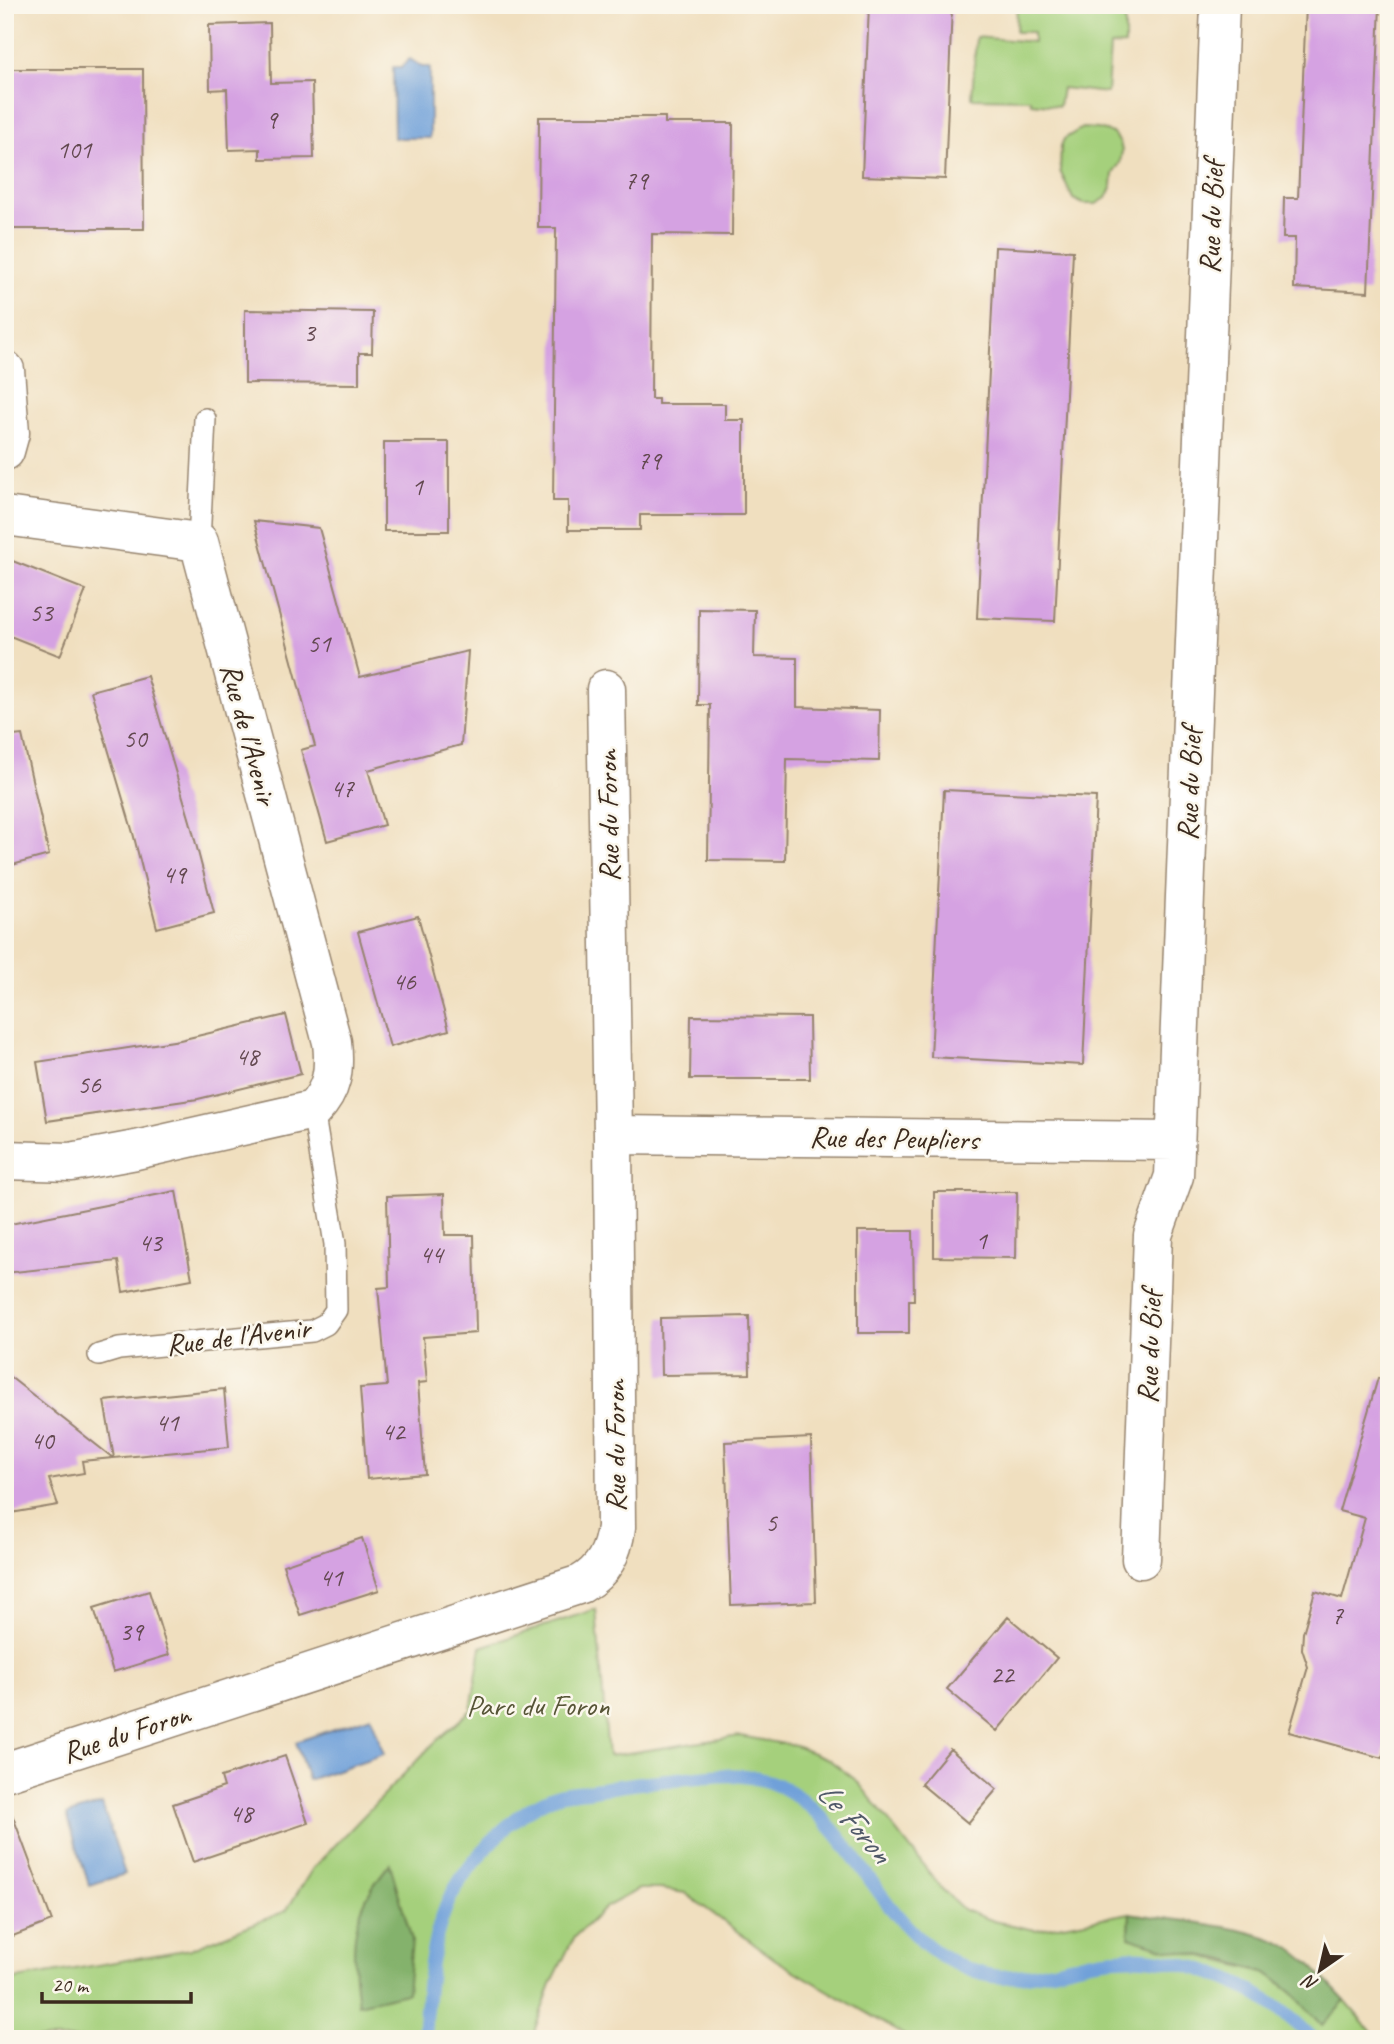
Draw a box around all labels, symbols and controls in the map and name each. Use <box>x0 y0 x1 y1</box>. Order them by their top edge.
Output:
house number: 9 <box>265 103 279 136</box>
house number: 101 <box>56 133 93 166</box>
street label: Rue du Bief <box>1190 153 1232 274</box>
house number: 79 <box>624 164 650 197</box>
house number: 3 <box>303 316 317 349</box>
house number: 79 <box>637 444 663 477</box>
house number: 1 <box>411 470 424 503</box>
house number: 53 <box>29 596 55 629</box>
house number: 51 <box>307 627 332 660</box>
street label: Rue de l'Avenir <box>212 659 287 811</box>
street label: Rue du Bief <box>1168 720 1210 841</box>
house number: 50 <box>123 722 149 755</box>
street label: Rue du Foron <box>588 748 628 882</box>
house number: 47 <box>330 772 355 805</box>
house number: 49 <box>162 858 188 891</box>
house number: 46 <box>392 965 417 998</box>
house number: 48 <box>235 1040 261 1073</box>
house number: 56 <box>77 1068 102 1101</box>
street label: Rue des Peupliers <box>809 1118 982 1159</box>
house number: 1 <box>975 1224 988 1257</box>
house number: 43 <box>138 1226 164 1259</box>
house number: 44 <box>419 1238 445 1271</box>
street label: Rue du Bief <box>1128 1283 1170 1404</box>
street label: Rue de l'Avenir <box>164 1308 315 1364</box>
street label: Rue du Foron <box>596 1379 634 1512</box>
house number: 41 <box>155 1406 180 1439</box>
house number: 42 <box>381 1415 407 1448</box>
house number: 40 <box>30 1424 56 1457</box>
house number: 5 <box>765 1506 778 1539</box>
house number: 41 <box>319 1561 344 1594</box>
house number: 7 <box>1331 1599 1344 1632</box>
house number: 39 <box>119 1615 145 1648</box>
house number: 22 <box>990 1658 1016 1691</box>
park label: Parc du Foron <box>467 1686 610 1724</box>
street label: Rue du Foron <box>57 1694 196 1771</box>
water label: Le Foron <box>808 1773 903 1873</box>
house number: 48 <box>229 1797 255 1830</box>
north arrow <box>1286 1936 1356 2006</box>
scale bar <box>42 1960 191 2004</box>
text: N <box>1297 1968 1323 1997</box>
text: 20 m <box>52 1972 90 1998</box>

